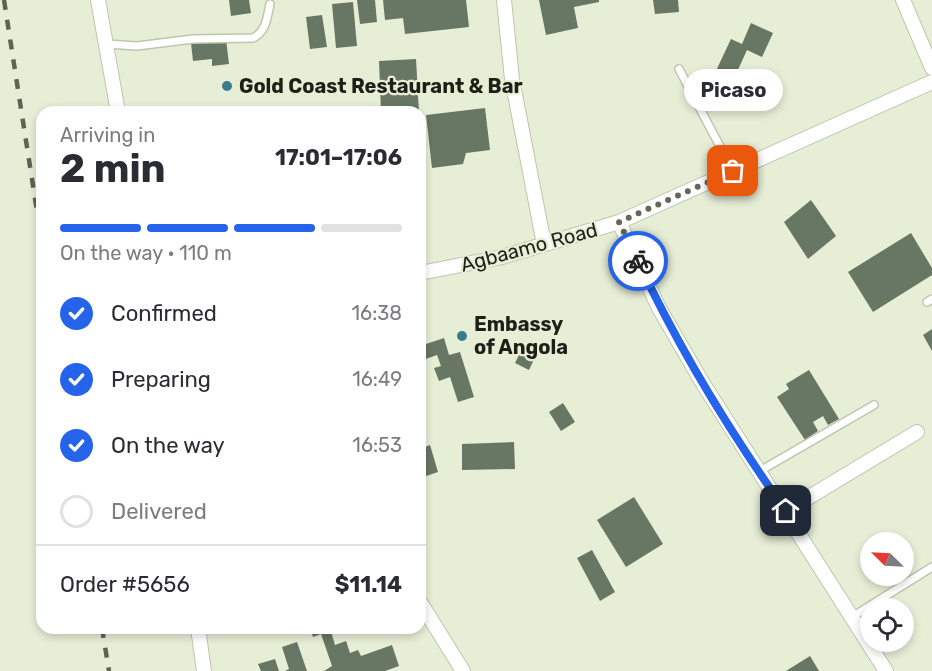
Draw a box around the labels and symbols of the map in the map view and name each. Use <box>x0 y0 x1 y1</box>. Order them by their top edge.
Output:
callout: Picaso <box>684 69 783 111</box>
place label: Gold Coast Restaurant & Bar <box>239 74 523 98</box>
marker: Gold Coast Restaurant & Bar <box>220 79 234 93</box>
pin <box>707 145 758 196</box>
street label: Agbaamo Road <box>458 217 600 277</box>
courier <box>608 231 668 291</box>
place label: Embassy of Angola <box>474 312 568 359</box>
marker: Embassy of Angola <box>455 329 469 343</box>
pin <box>760 485 811 536</box>
north arrow <box>860 532 914 586</box>

